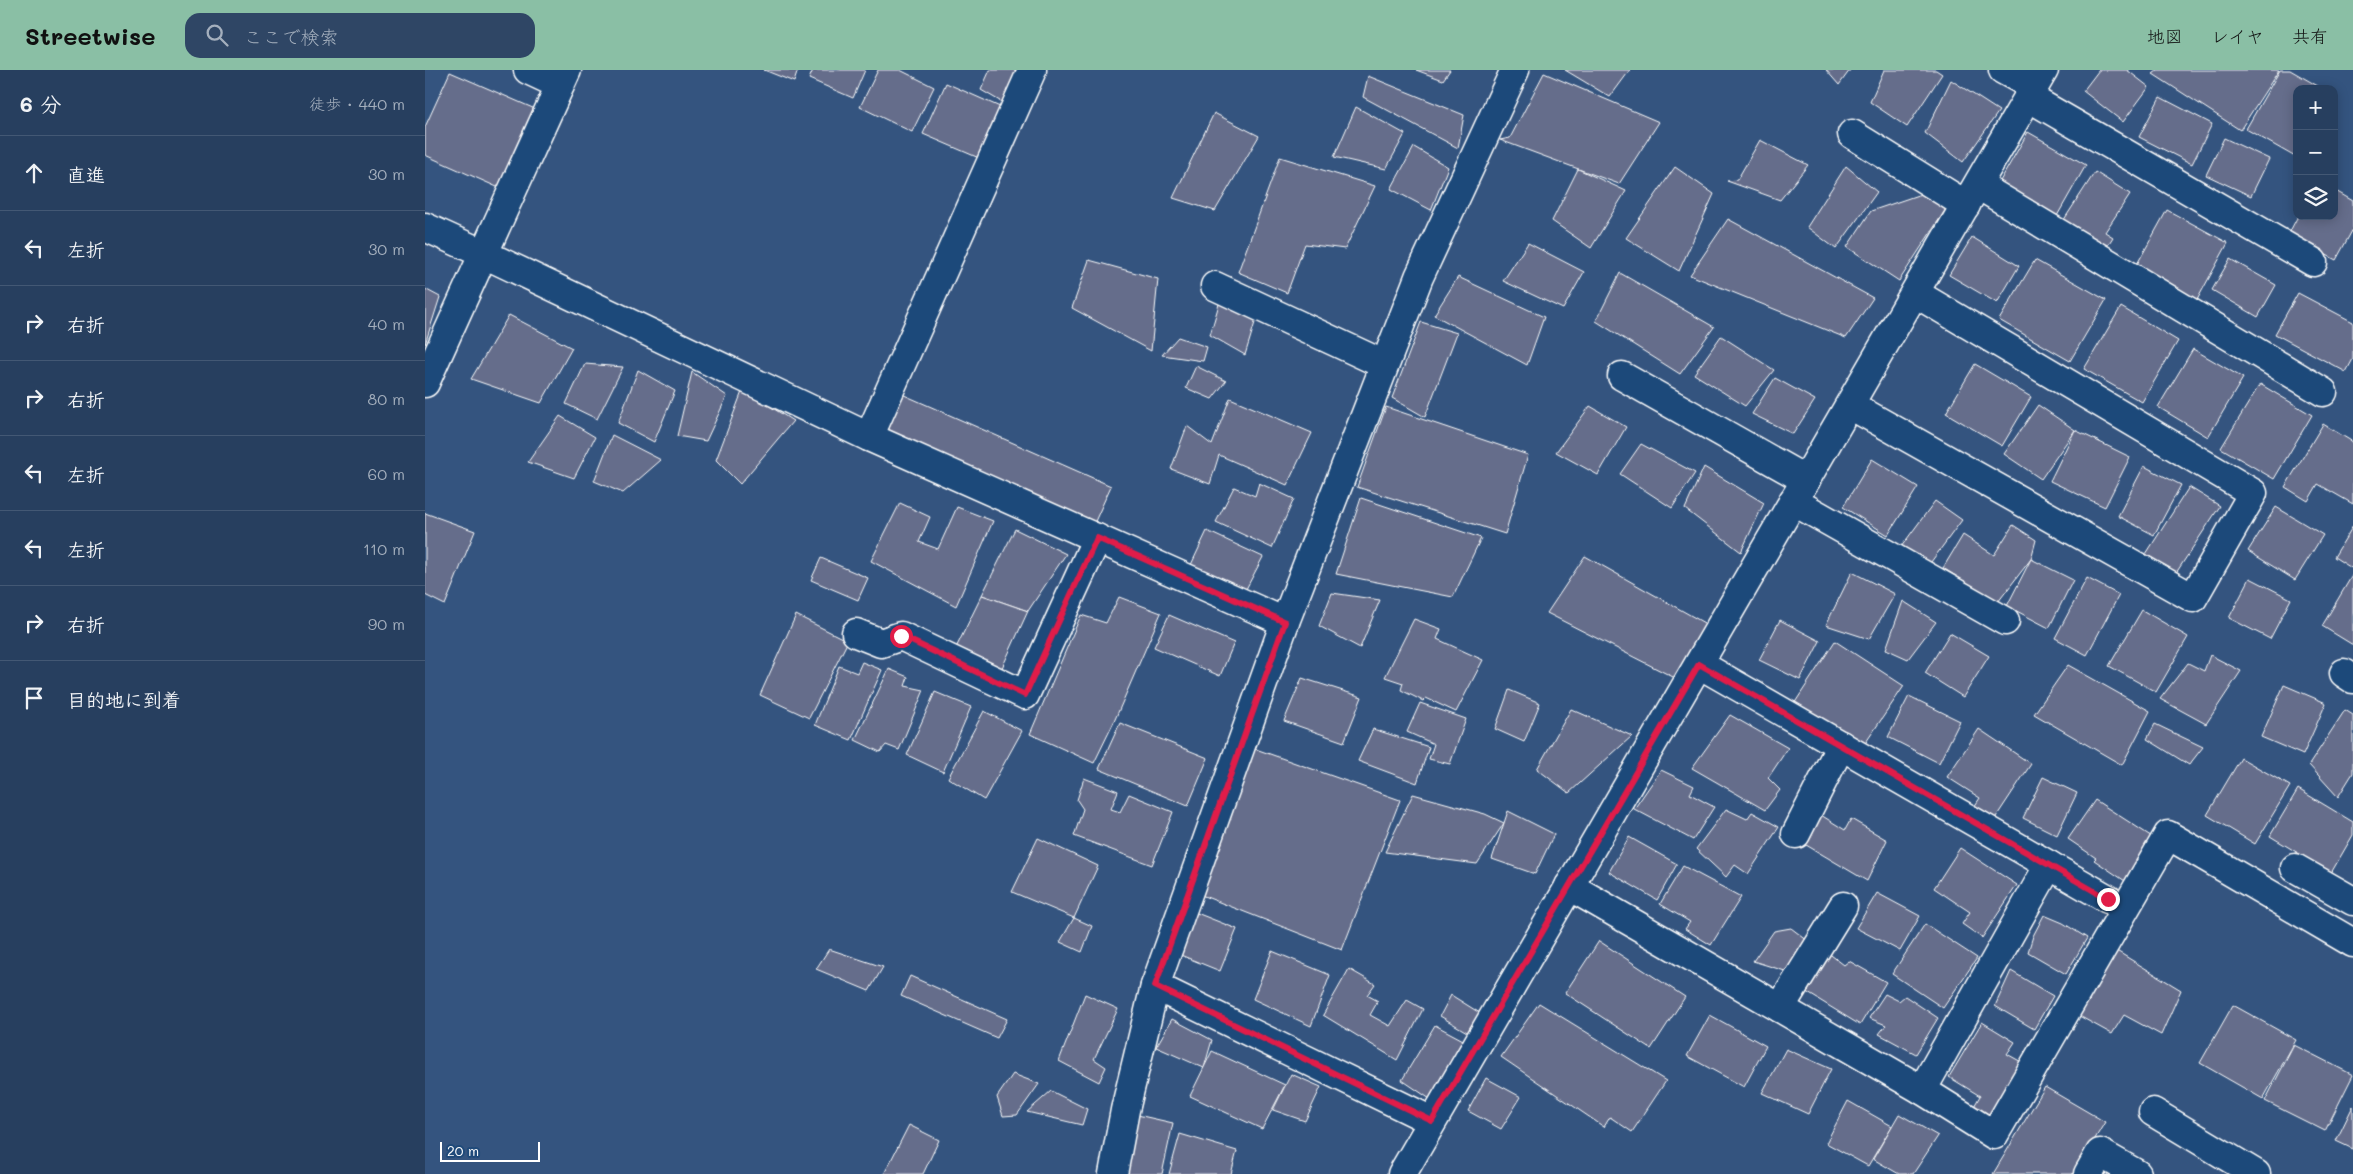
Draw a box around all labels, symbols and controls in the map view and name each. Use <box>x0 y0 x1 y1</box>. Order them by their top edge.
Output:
search box <box>185 13 535 58</box>
text: Streetwise <box>25 20 155 51</box>
icon: search <box>203 21 231 49</box>
text: ここで検索 <box>243 24 338 49</box>
text: 地図 <box>2147 24 2183 48</box>
text: レイヤ <box>2211 24 2264 48</box>
text: 共有 <box>2292 24 2328 48</box>
map controls <box>2293 85 2338 220</box>
button: + <box>2293 85 2338 130</box>
text: 6 分 <box>20 90 61 117</box>
text: 徒歩 · 440 m <box>309 93 405 114</box>
button: − <box>2293 130 2338 175</box>
icon: ahead <box>20 159 48 187</box>
text: 直進 <box>67 162 105 187</box>
text: 30 m <box>368 163 405 184</box>
button: layers <box>2293 175 2338 220</box>
icon: left <box>20 234 48 262</box>
text: 左折 <box>67 237 105 262</box>
text: 30 m <box>368 238 405 259</box>
icon: right <box>20 309 48 337</box>
text: 右折 <box>67 312 105 337</box>
text: 40 m <box>368 313 405 334</box>
icon: right <box>20 384 48 412</box>
text: 右折 <box>67 387 105 412</box>
text: 80 m <box>368 388 405 409</box>
icon: left <box>20 459 48 487</box>
text: 左折 <box>67 462 105 487</box>
text: 60 m <box>368 463 405 484</box>
icon: left <box>20 534 48 562</box>
text: 左折 <box>67 537 105 562</box>
text: 110 m <box>363 538 405 559</box>
icon: right <box>20 609 48 637</box>
text: 右折 <box>67 612 105 637</box>
text: 90 m <box>368 613 405 634</box>
route start <box>890 625 913 648</box>
icon: arrive <box>20 684 48 712</box>
text: 目的地に到着 <box>67 687 181 712</box>
route end <box>2097 888 2120 911</box>
scale bar <box>440 1139 540 1162</box>
text: 20 m <box>447 1141 479 1160</box>

